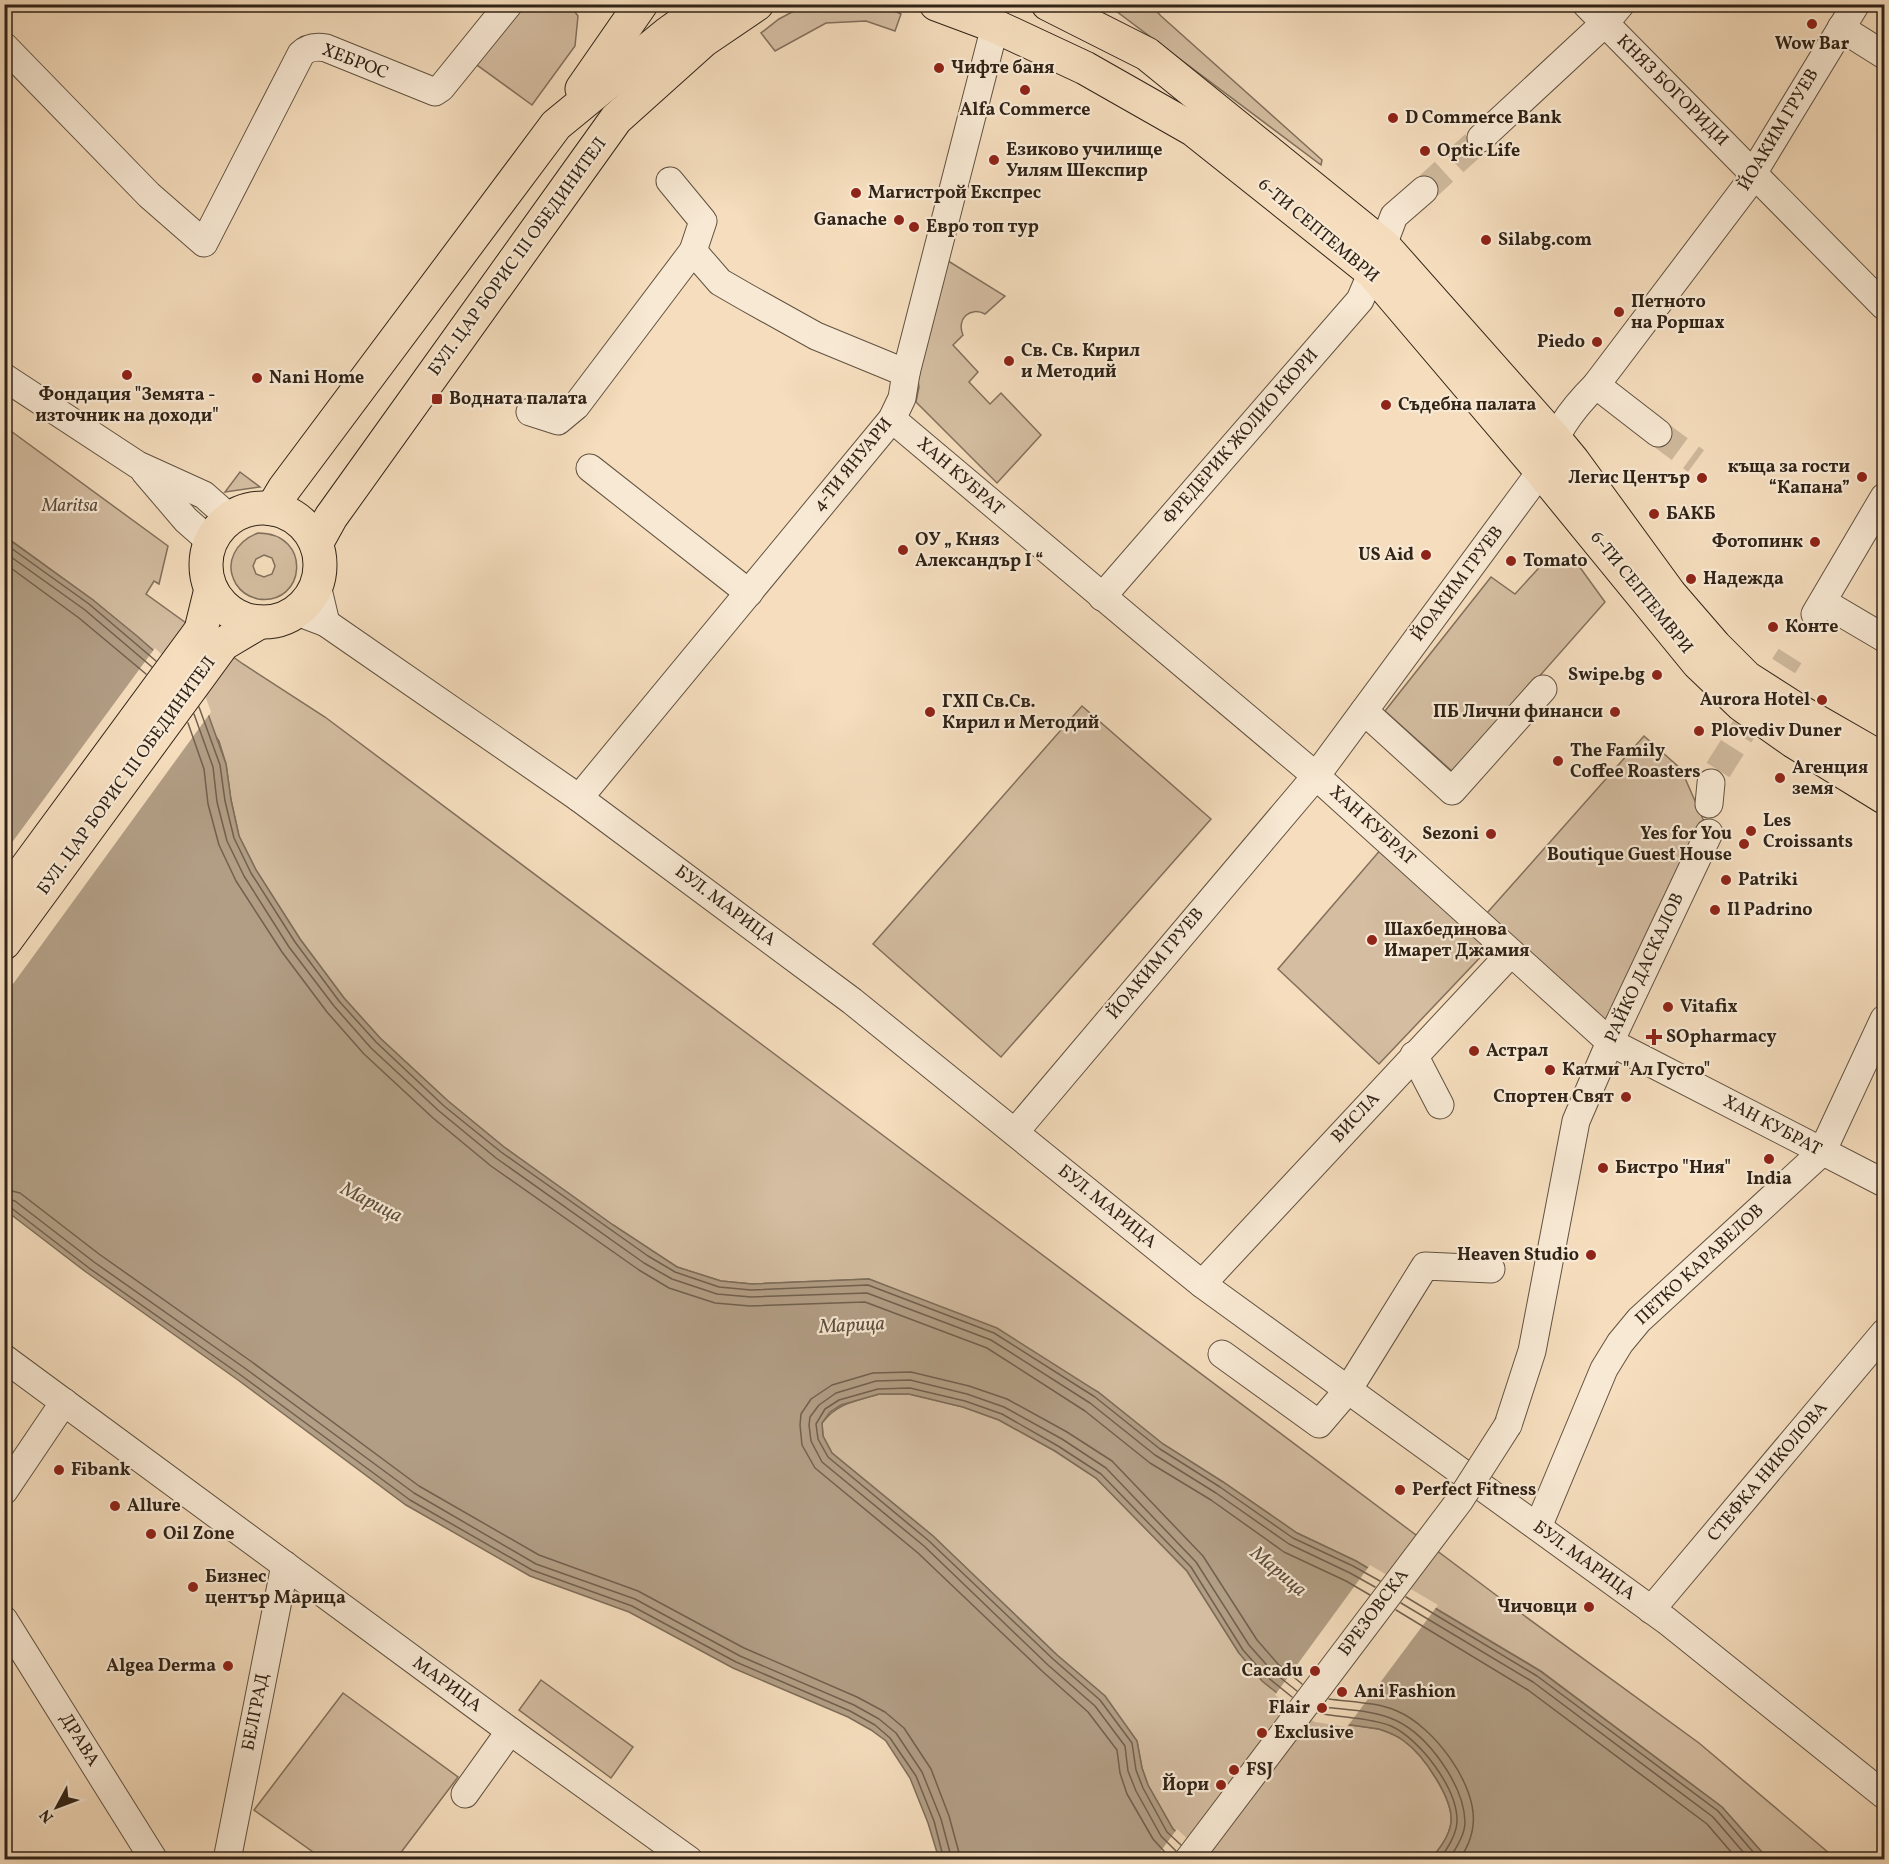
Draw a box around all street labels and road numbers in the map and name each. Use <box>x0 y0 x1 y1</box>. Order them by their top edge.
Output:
street label: КНЯЗ БОГОРИДИ <box>1610 29 1734 153</box>
street label: ХЕБРОС <box>318 38 392 86</box>
street label: ЙОАКИМ ГРУЕВ <box>1733 64 1825 196</box>
street label: БУЛ. ЦАР БОРИС III ОБЕДИНИТЕЛ <box>423 133 613 381</box>
street label: 6-ТИ СЕПТЕМВРИ <box>1252 173 1384 289</box>
street label: ФРЕДЕРИК ЖОЛИО КЮРИ <box>1157 343 1325 531</box>
street label: 4-ТИ ЯНУАРИ <box>807 413 899 517</box>
street label: ХАН КУБРАТ <box>911 432 1009 522</box>
street label: ЙОАКИМ ГРУЕВ <box>1406 521 1510 647</box>
street label: 6-ТИ СЕПТЕМВРИ <box>1584 526 1698 660</box>
street label: БУЛ. ЦАР БОРИС III ОБЕДИНИТЕЛ <box>32 652 222 900</box>
street label: ХАН КУБРАТ <box>1323 780 1421 872</box>
street label: БУЛ. МАРИЦА <box>669 860 781 953</box>
street label: РАЙКО ДАСКАЛОВ <box>1599 889 1691 1047</box>
street label: ЙОАКИМ ГРУЕВ <box>1102 903 1210 1025</box>
street label: ВИСЛА <box>1326 1087 1386 1149</box>
street label: ХАН КУБРАТ <box>1718 1090 1826 1163</box>
street label: БУЛ. МАРИЦА <box>1052 1159 1162 1255</box>
street label: ПЕТКО КАРАВЕЛОВ <box>1630 1199 1770 1331</box>
street label: СТЕФКА НИКОЛОВА <box>1702 1396 1834 1547</box>
street label: БУЛ. МАРИЦА <box>1528 1515 1641 1607</box>
street label: БРЕЗОВСКА <box>1333 1564 1415 1662</box>
street label: МАРИЦА <box>407 1651 487 1719</box>
street label: БЕЛГРАД <box>236 1671 276 1753</box>
street label: ДРАВА <box>53 1709 105 1772</box>

